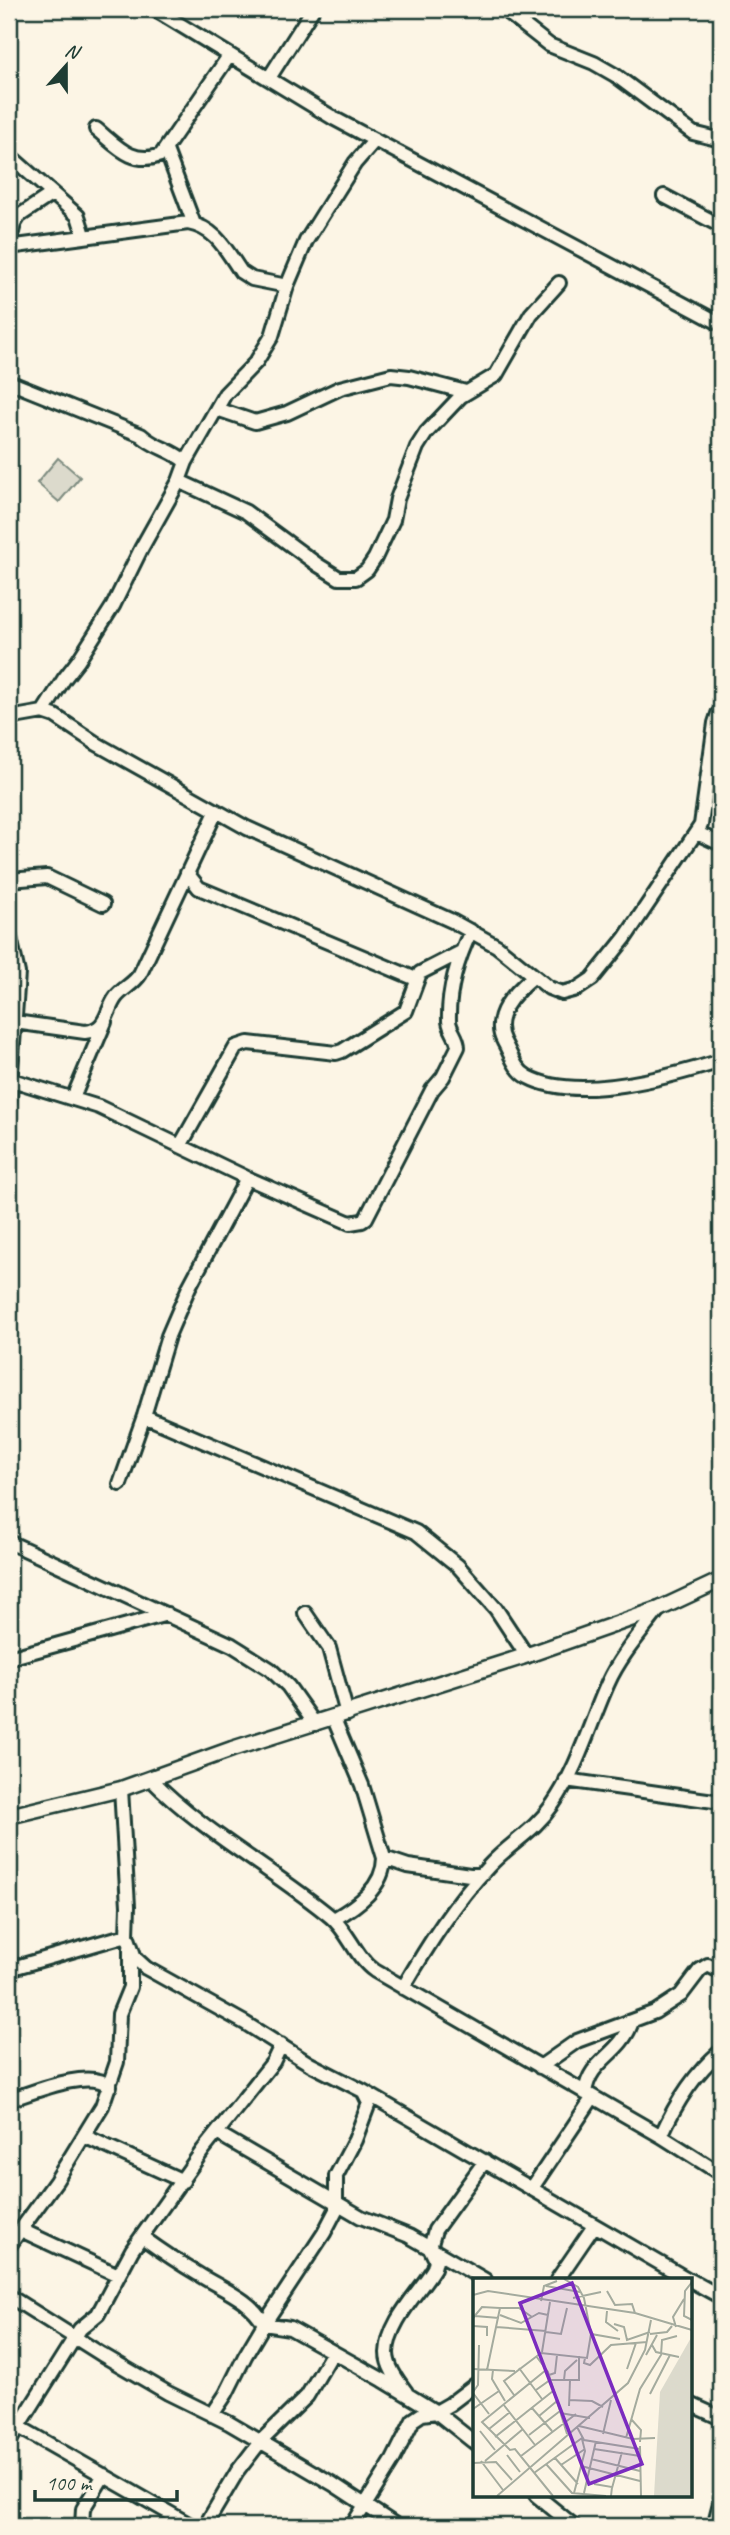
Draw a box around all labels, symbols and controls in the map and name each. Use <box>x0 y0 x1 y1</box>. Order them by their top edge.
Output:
north arrow <box>32 32 102 102</box>
text: N <box>62 38 85 66</box>
inset map <box>473 2278 692 2496</box>
scale bar <box>35 2458 177 2502</box>
text: 100 m <box>46 2470 93 2496</box>

